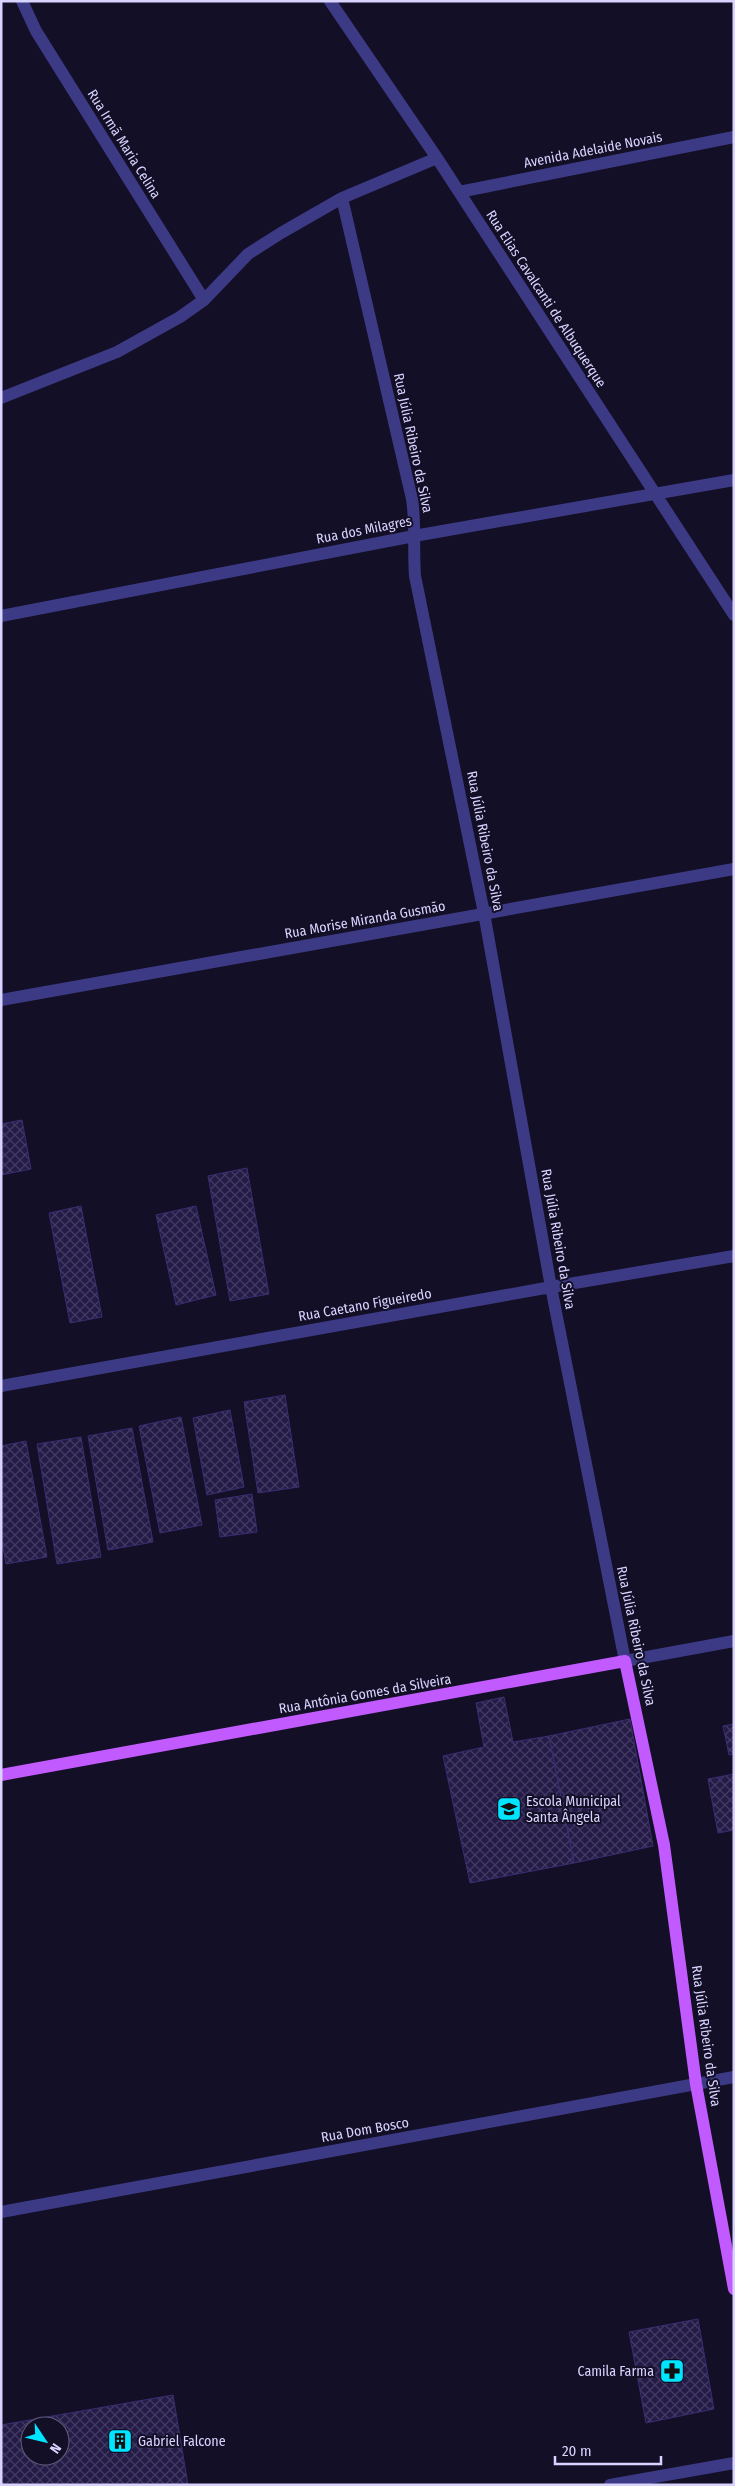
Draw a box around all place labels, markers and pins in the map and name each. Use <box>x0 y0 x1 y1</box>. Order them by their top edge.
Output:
place label: Escola Municipal Santa Ângela <box>526 1793 621 1826</box>
school or university icon: Escola Municipal Santa Ângela <box>496 1796 522 1822</box>
pharmacy icon: Camila Farma <box>659 2358 685 2384</box>
place label: Camila Farma <box>577 2363 654 2380</box>
building icon: Gabriel Falcone <box>107 2428 133 2454</box>
place label: Gabriel Falcone <box>138 2433 226 2450</box>

